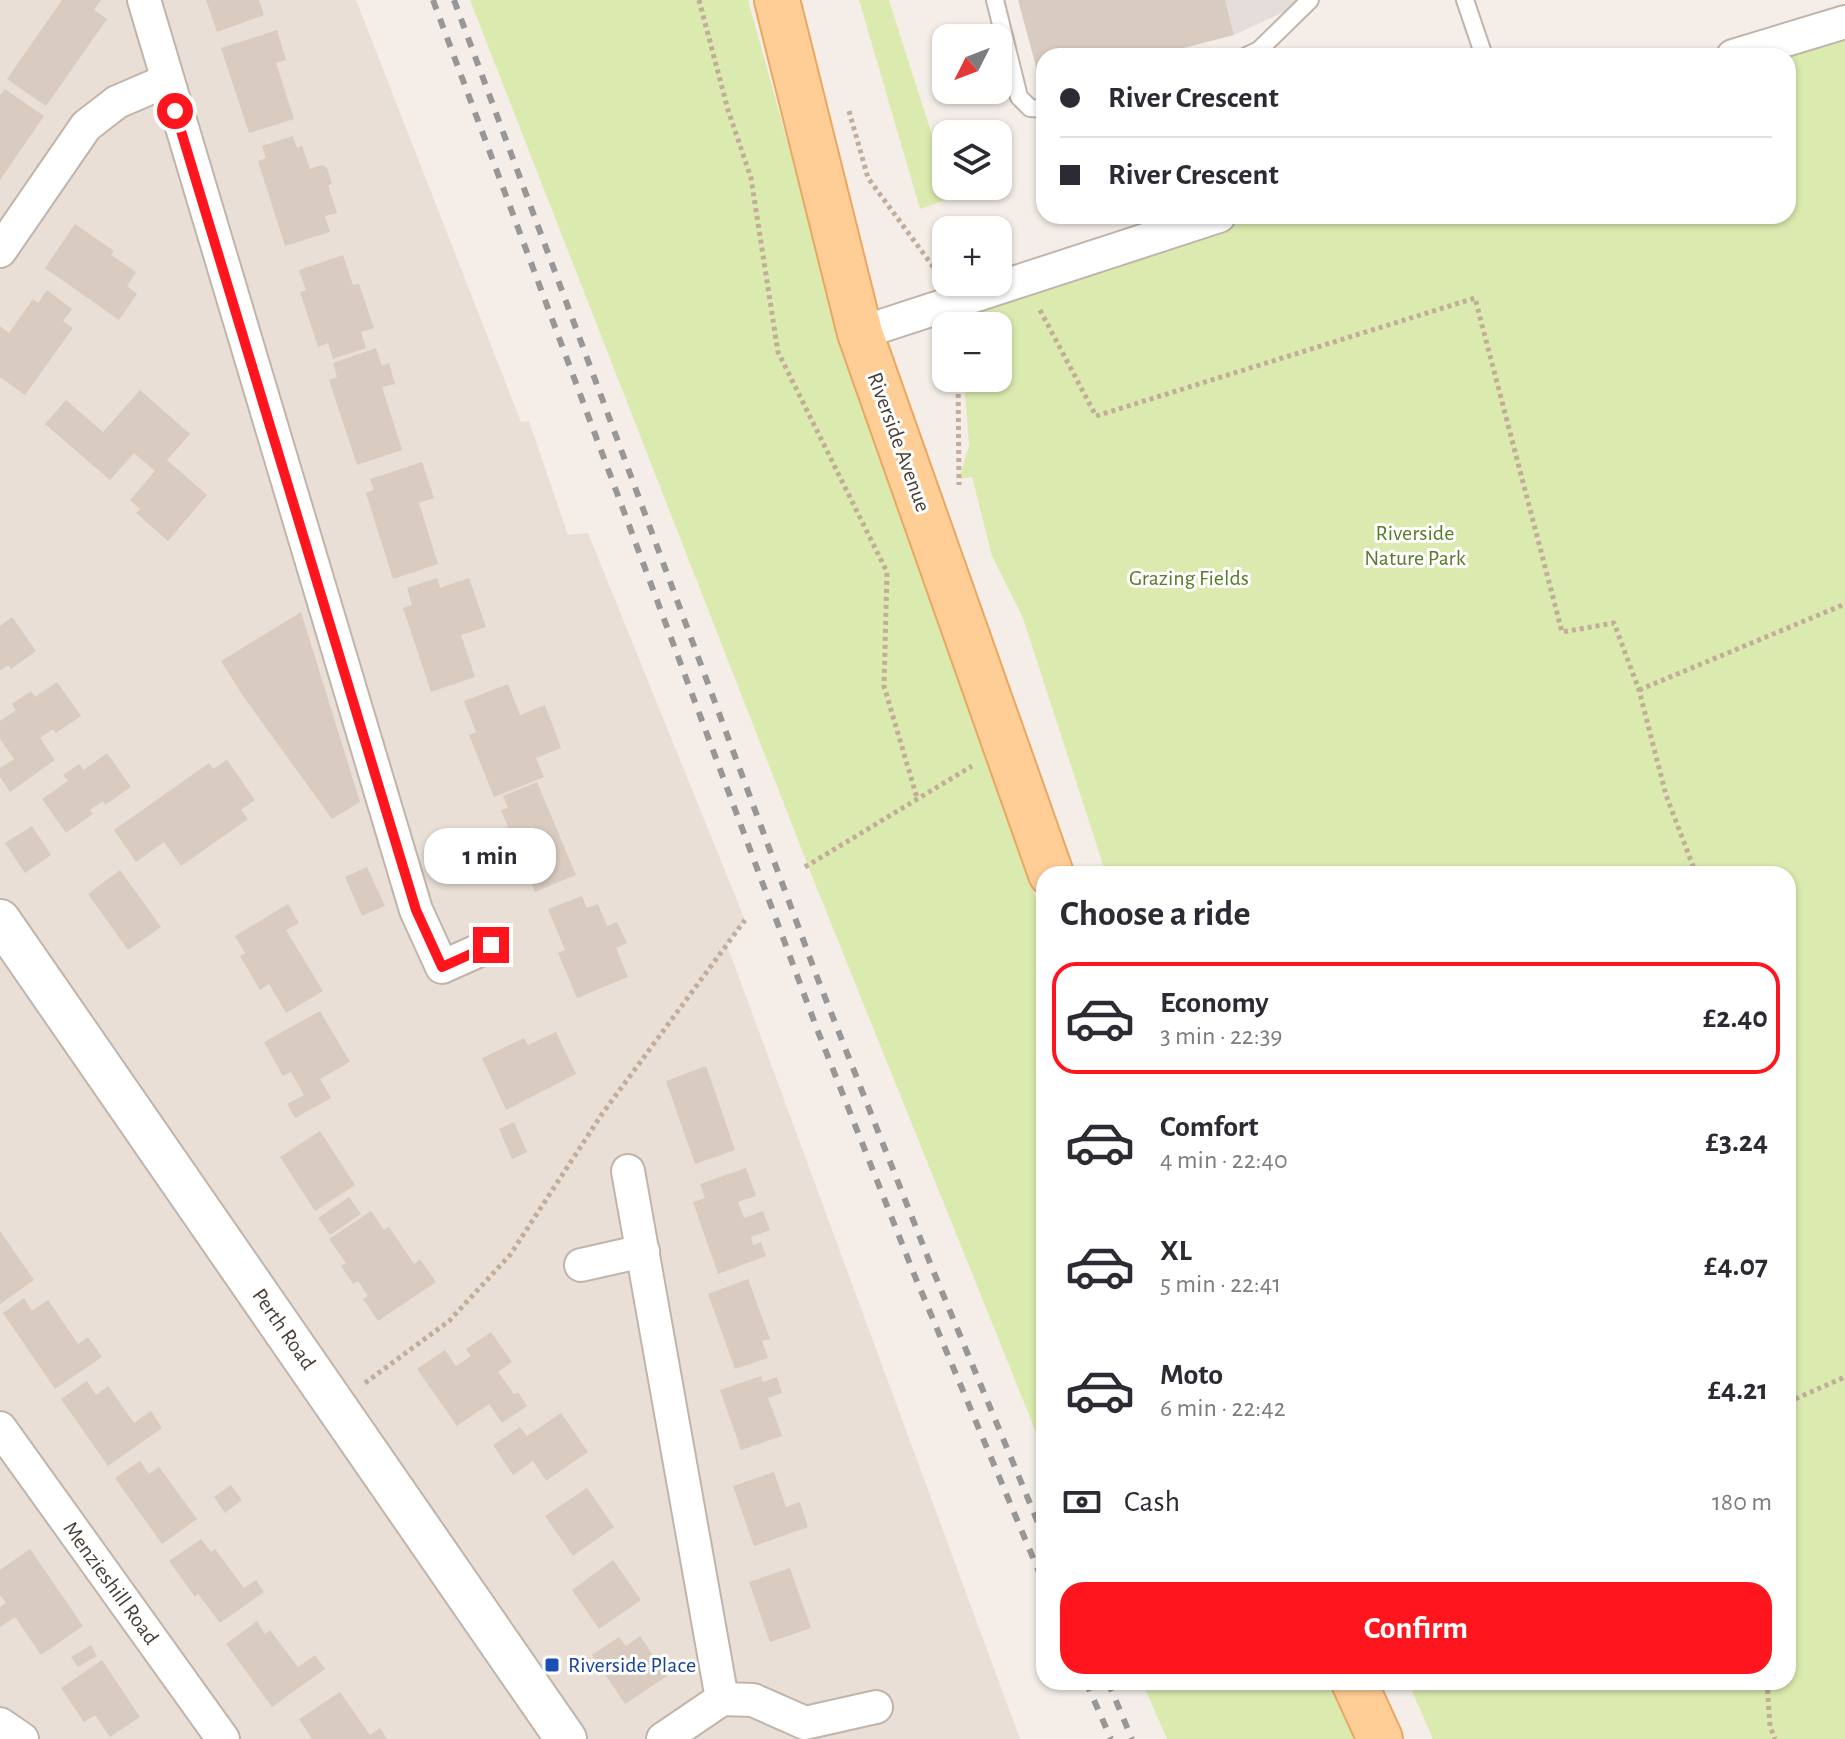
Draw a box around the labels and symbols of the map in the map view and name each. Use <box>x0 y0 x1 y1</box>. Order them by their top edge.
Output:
north arrow <box>932 24 1012 104</box>
route start <box>157 93 193 129</box>
street label: Riverside Avenue <box>864 369 934 515</box>
park label: Riverside Nature Park <box>1364 522 1466 569</box>
park label: Grazing Fields <box>1129 567 1249 589</box>
callout: 1 min <box>425 829 557 885</box>
route end <box>473 927 509 963</box>
street label: Perth Road <box>248 1284 320 1374</box>
street label: Menzieshill Road <box>59 1517 163 1649</box>
place label: Riverside Place <box>568 1654 696 1676</box>
marker: Riverside Place <box>543 1656 561 1674</box>

